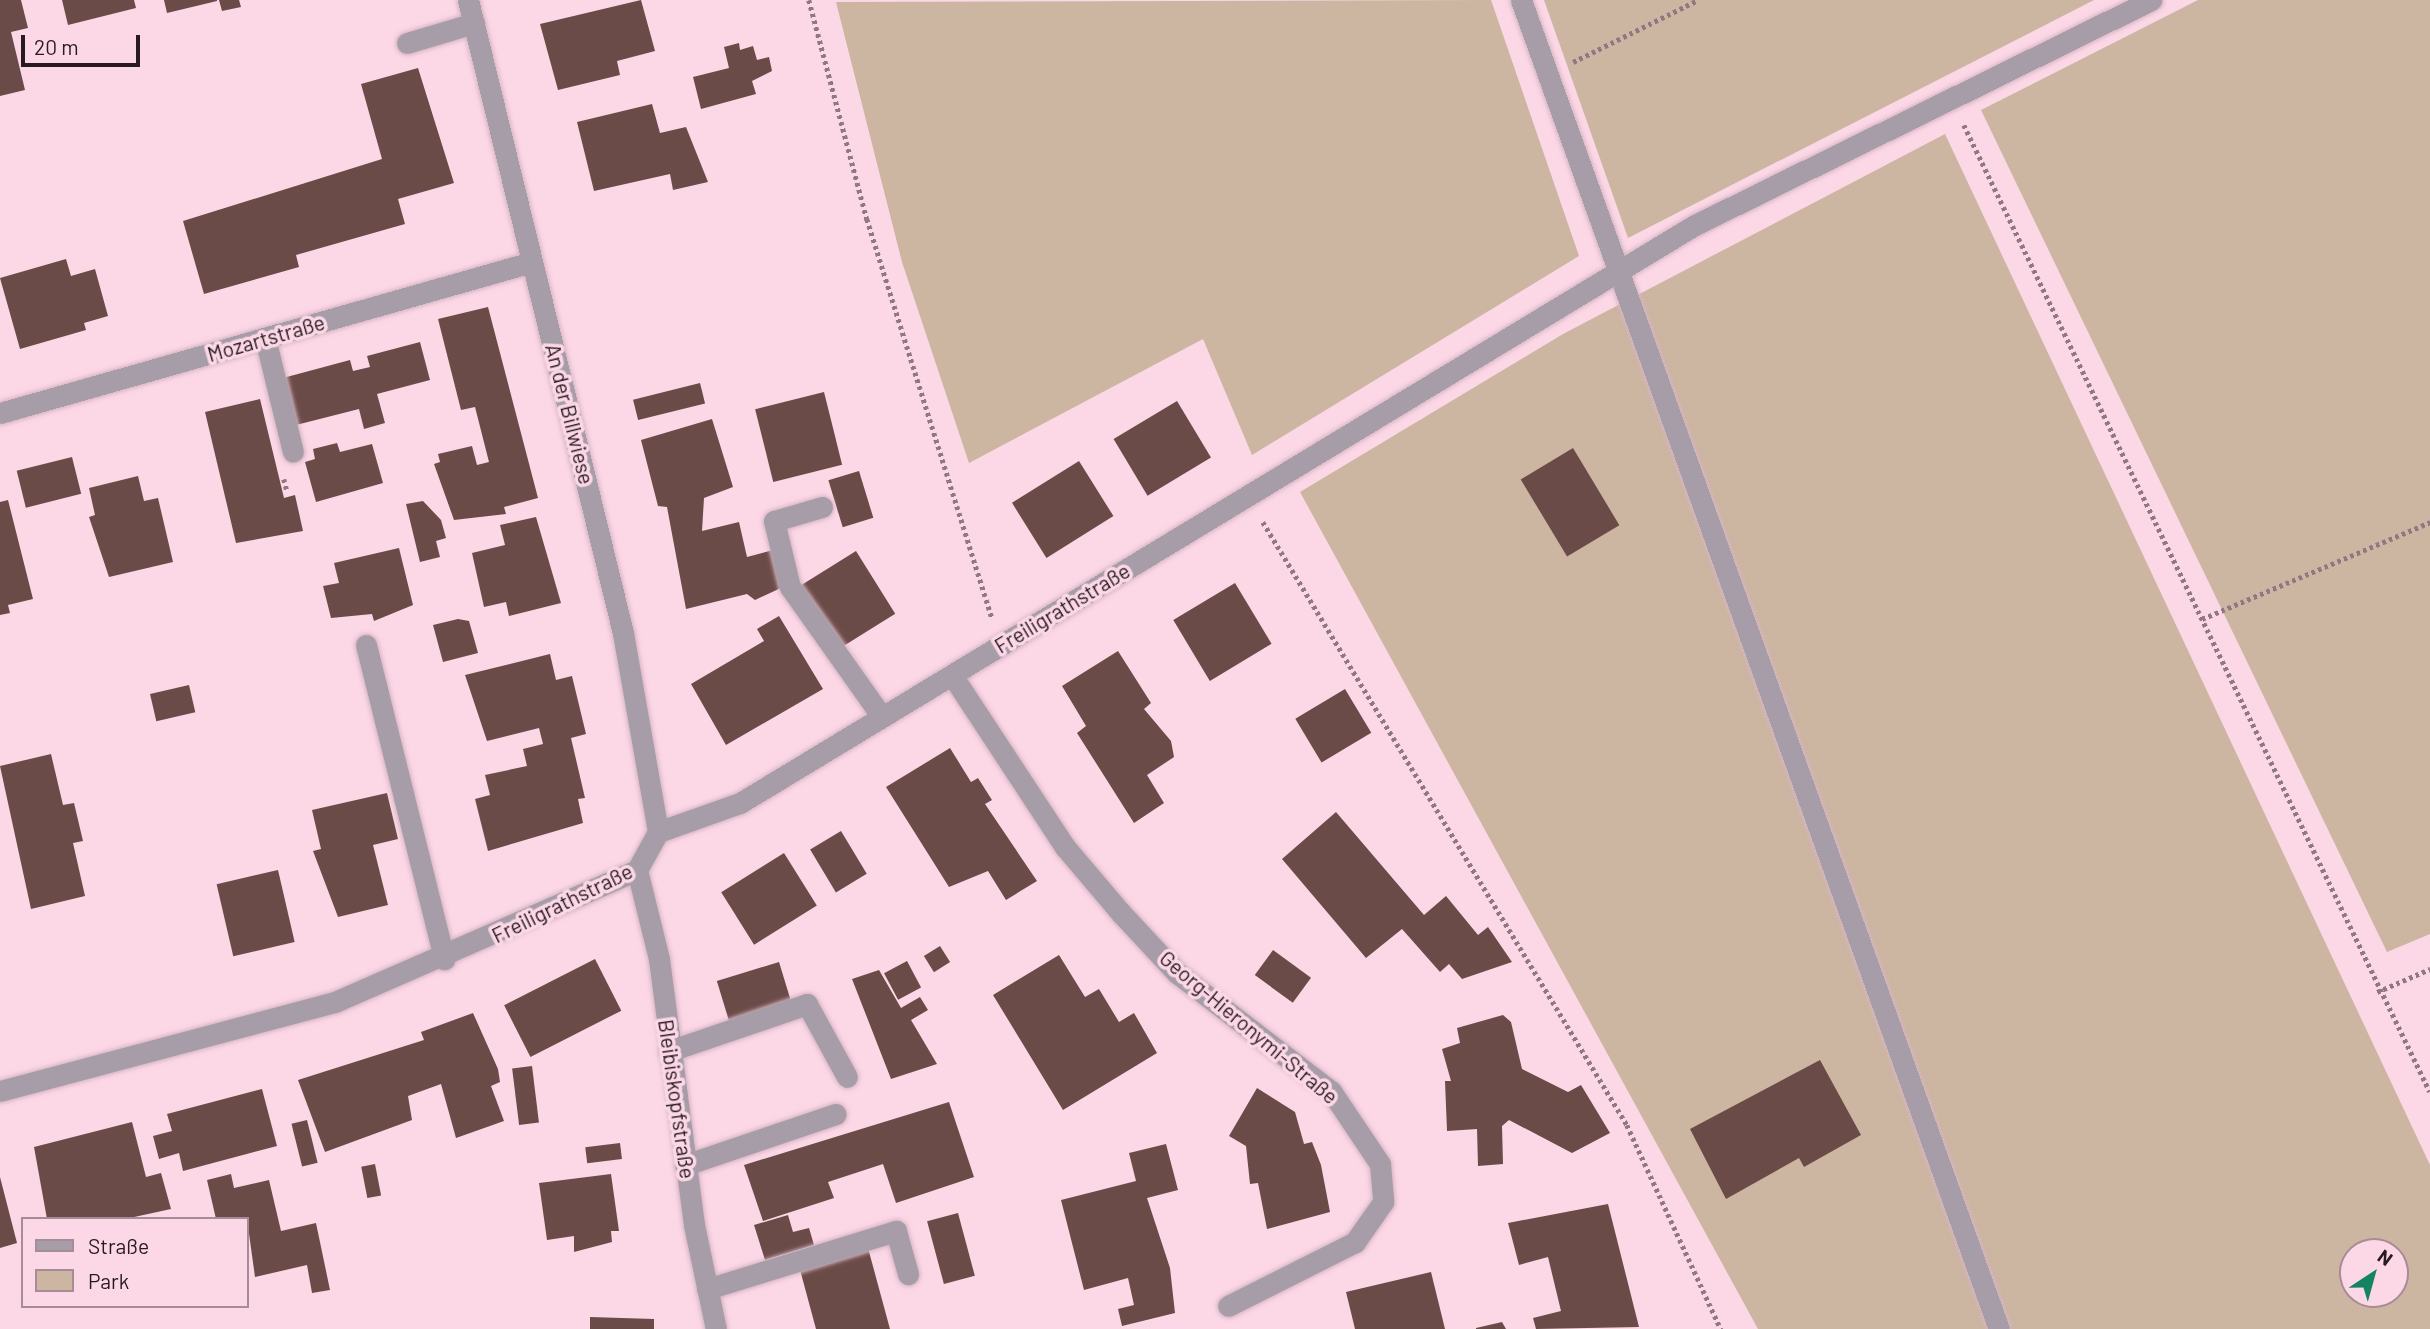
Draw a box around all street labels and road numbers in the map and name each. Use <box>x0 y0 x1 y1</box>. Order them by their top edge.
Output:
street label: Mozartstraße <box>204 309 328 367</box>
street label: An der Billwiese <box>540 341 600 487</box>
street label: Freiligrathstraße <box>990 558 1134 658</box>
street label: Freiligrathstraße <box>488 858 636 948</box>
street label: Georg-Hieronymi-Straße <box>1155 945 1343 1109</box>
street label: Bleibiskopfstraße <box>653 1018 701 1180</box>

